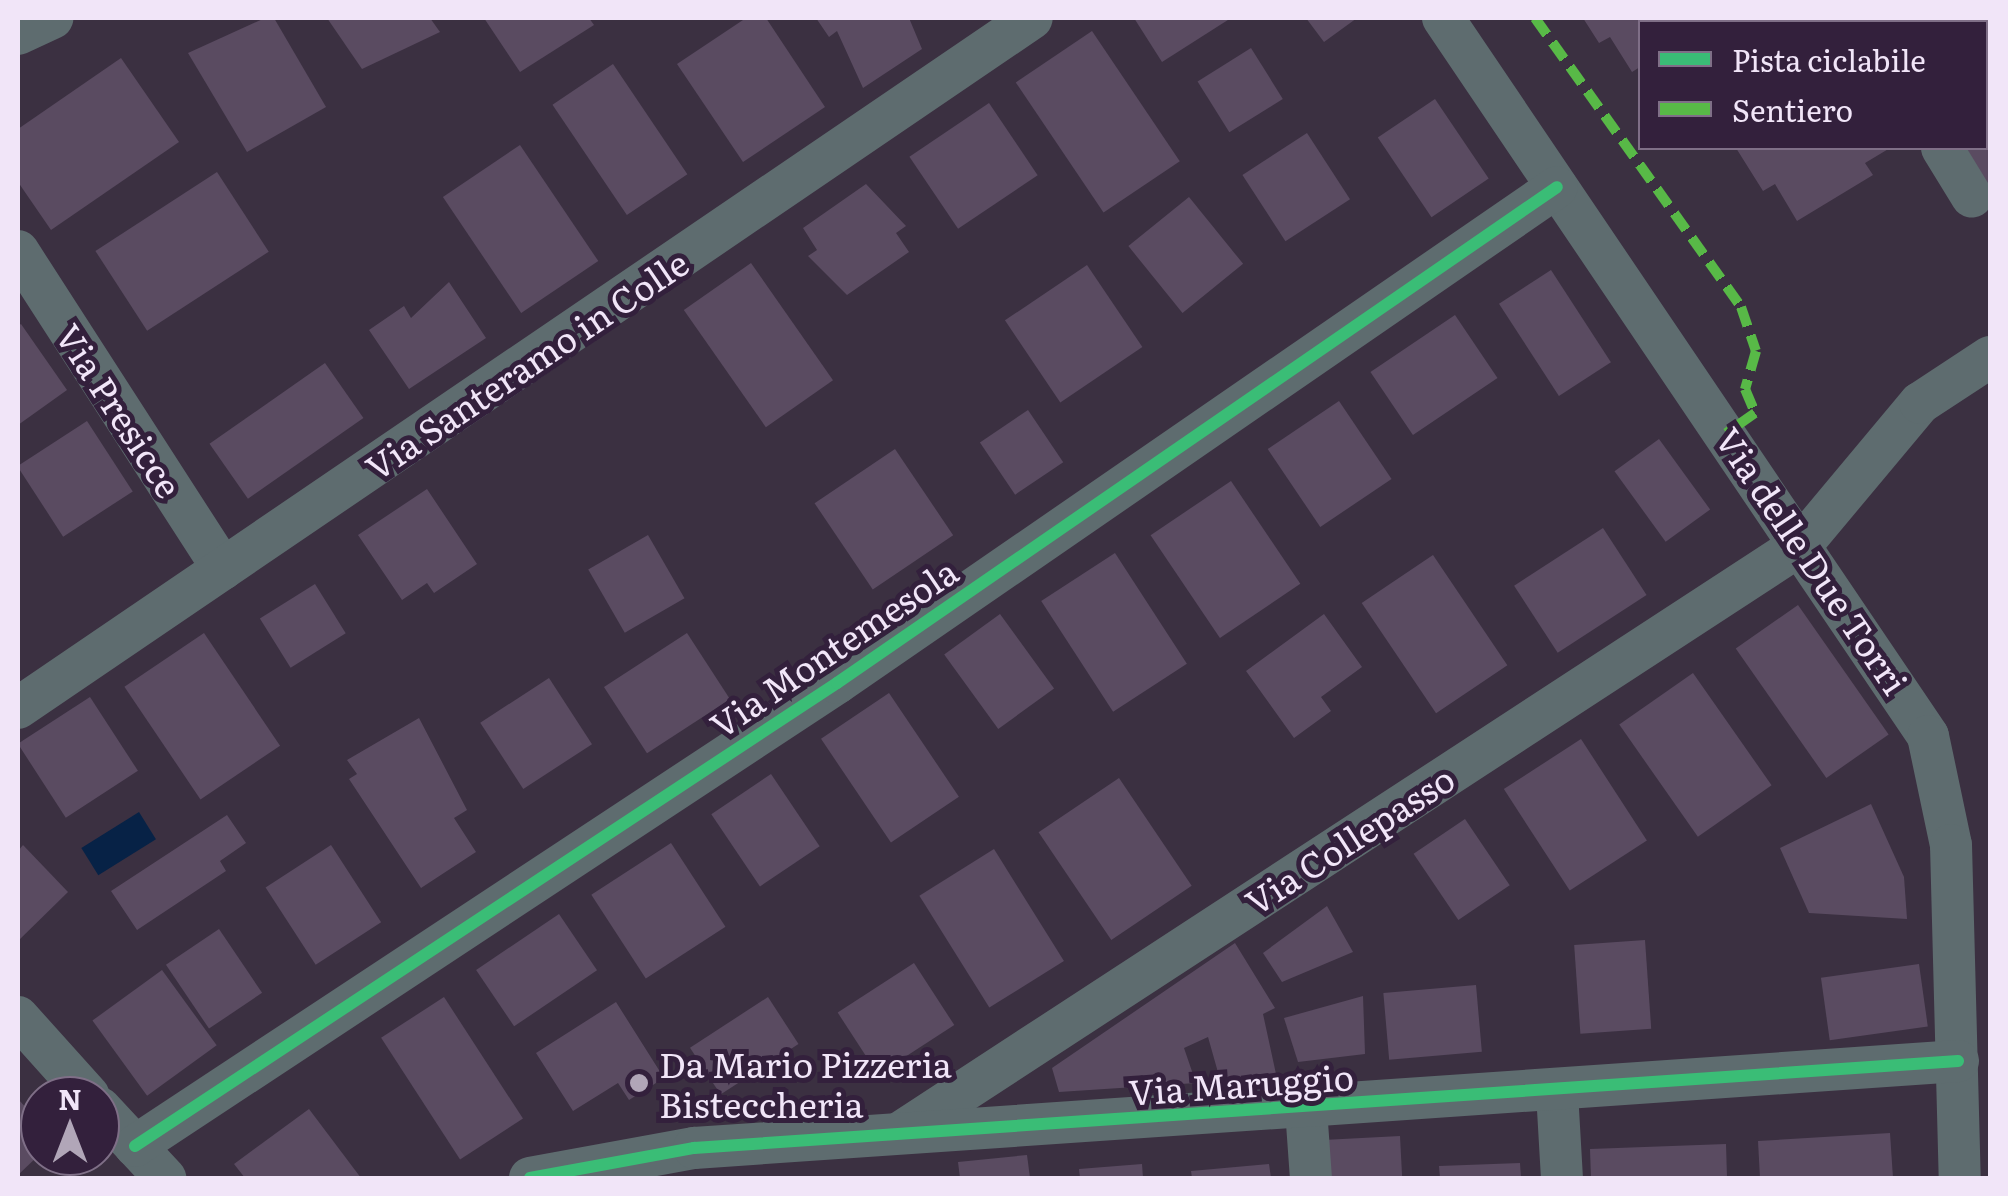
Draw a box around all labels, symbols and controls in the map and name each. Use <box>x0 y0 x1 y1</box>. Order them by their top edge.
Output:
legend <box>1638 20 1988 150</box>
text: Pista ciclabile <box>1732 37 1926 81</box>
text: Sentiero <box>1732 87 1853 131</box>
street label: Via Santeramo in Colle <box>357 240 695 488</box>
street label: Via Presicce <box>48 316 192 504</box>
street label: Via delle Due Torri <box>1708 419 1918 701</box>
street label: Via Montemesola <box>701 549 965 745</box>
street label: Via Collepasso <box>1237 756 1461 922</box>
place label: Da Mario Pizzeria Bisteccheria <box>659 1042 952 1124</box>
street label: Via Maruggio <box>1127 1054 1355 1112</box>
marker: Da Mario Pizzeria Bisteccheria <box>628 1072 650 1094</box>
north arrow <box>20 1076 120 1176</box>
text: N <box>58 1077 82 1119</box>

